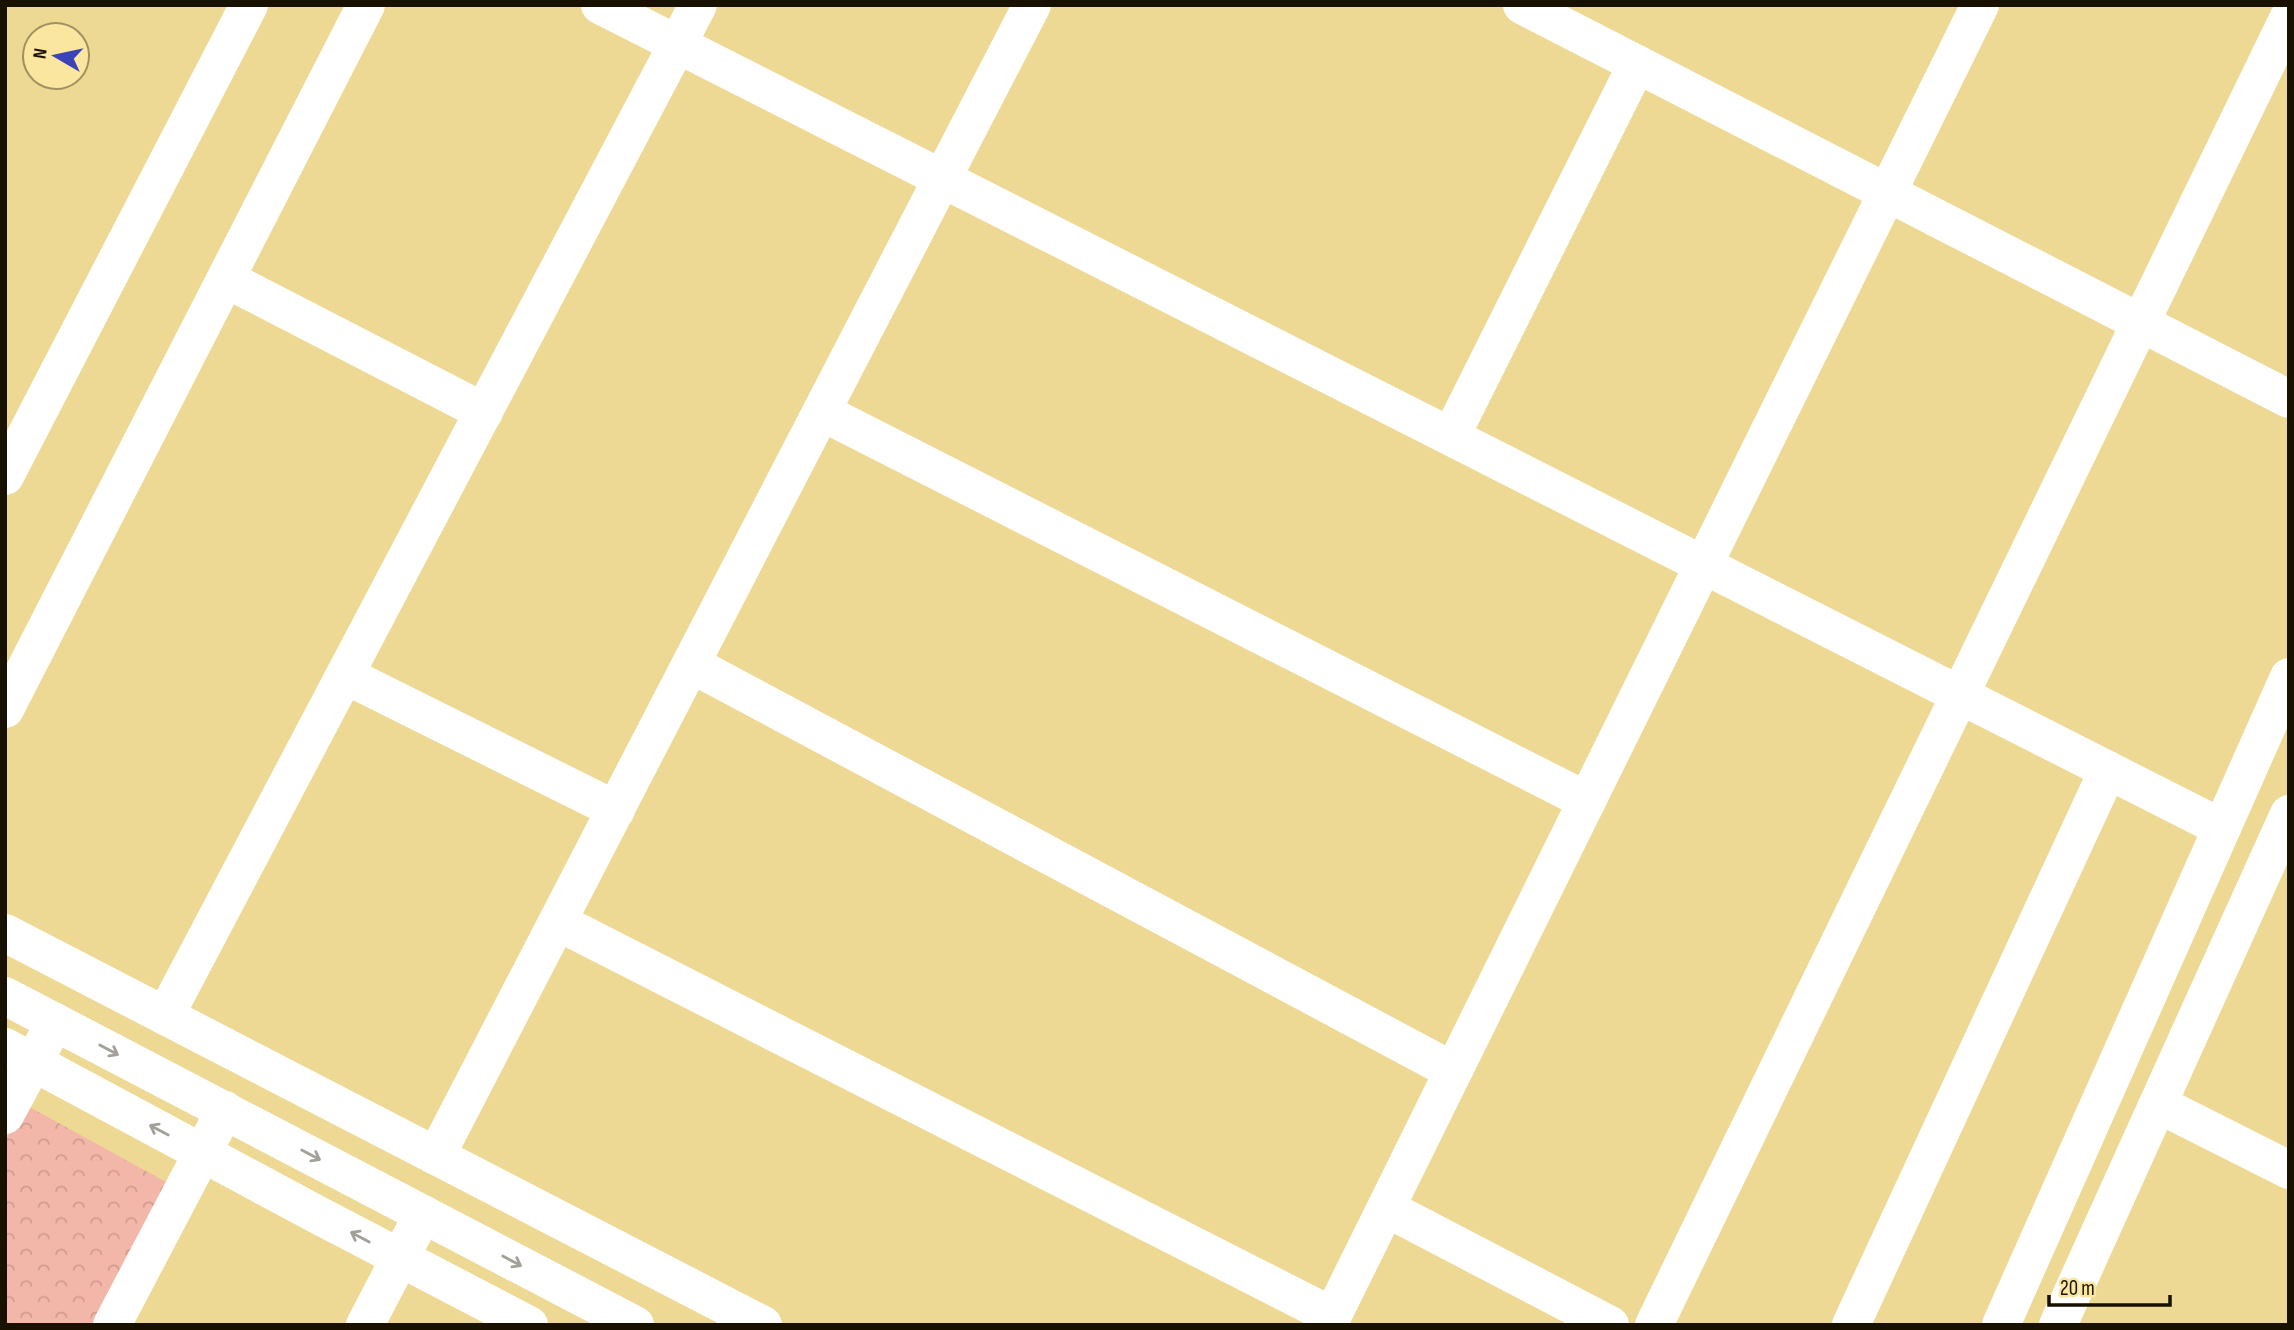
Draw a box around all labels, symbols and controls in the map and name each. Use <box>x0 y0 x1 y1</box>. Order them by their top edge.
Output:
north arrow <box>21 21 91 91</box>
text: N <box>29 47 53 60</box>
one-way arrow <box>98 1044 119 1057</box>
one-way arrow <box>150 1123 170 1137</box>
one-way arrow <box>300 1149 321 1163</box>
one-way arrow <box>350 1230 371 1243</box>
one-way arrow <box>502 1254 522 1268</box>
scale bar <box>2049 1264 2170 1308</box>
text: 20 m <box>2060 1276 2095 1301</box>

